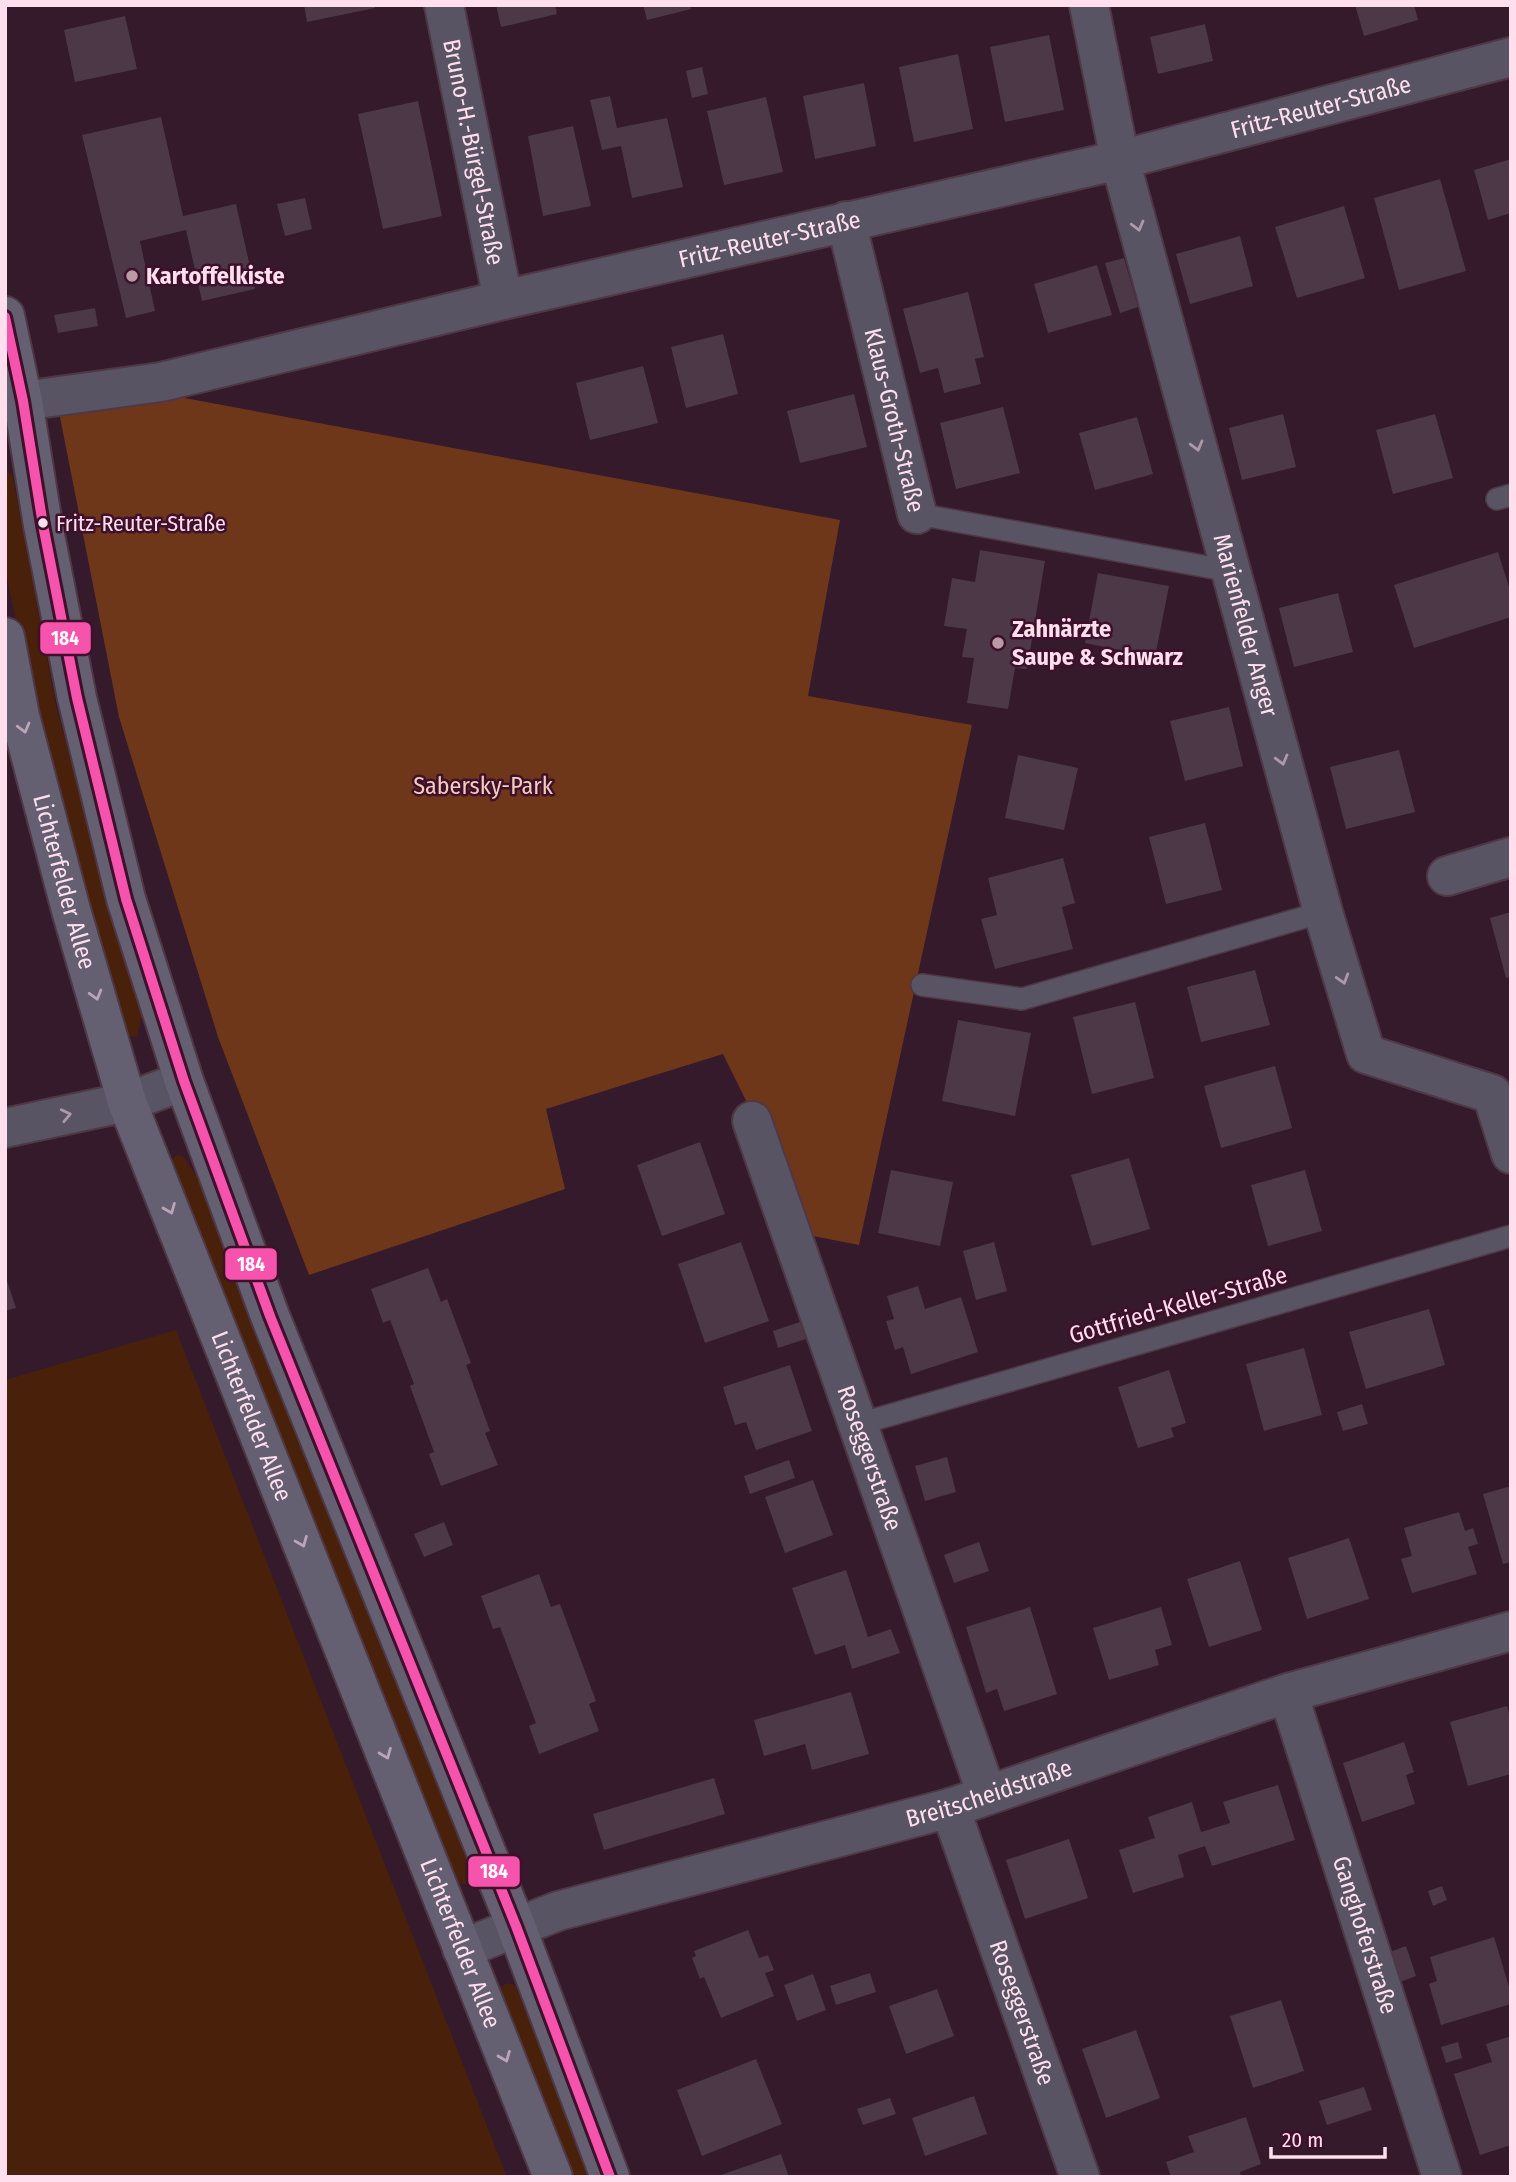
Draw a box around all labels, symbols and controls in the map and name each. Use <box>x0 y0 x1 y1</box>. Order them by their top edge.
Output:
street label: Bruno-H.-Bürgel-Straße <box>437 37 510 268</box>
street label: Fritz-Reuter-Straße <box>1228 70 1414 144</box>
street label: Fritz-Reuter-Straße <box>676 205 863 274</box>
one-way arrow <box>1130 220 1144 232</box>
place label: Kartoffelkiste <box>146 262 285 290</box>
marker: Kartoffelkiste <box>124 268 140 284</box>
street label: Klaus-Groth-Straße <box>858 325 930 515</box>
one-way arrow <box>1189 440 1203 452</box>
place label: Fritz-Reuter-Straße <box>56 510 226 537</box>
marker: Fritz-Reuter-Straße <box>36 516 50 530</box>
street label: Marienfelder Anger <box>1208 531 1284 720</box>
place label: Zahnärzte Saupe & Schwarz <box>1012 615 1183 671</box>
line badge: 184 <box>39 621 92 655</box>
text: 184 <box>51 627 79 650</box>
marker: Zahnärzte Saupe & Schwarz <box>990 635 1006 651</box>
one-way arrow <box>16 722 30 734</box>
one-way arrow <box>1273 754 1288 766</box>
park label: Sabersky-Park <box>413 772 554 800</box>
street label: Lichterfelder Allee <box>27 791 102 973</box>
one-way arrow <box>1335 973 1350 985</box>
one-way arrow <box>87 989 102 1001</box>
one-way arrow <box>60 1109 72 1124</box>
one-way arrow <box>162 1203 176 1215</box>
line badge: 184 <box>224 1247 278 1281</box>
text: 184 <box>237 1253 265 1276</box>
street label: Gottfried-Keller-Straße <box>1066 1260 1290 1350</box>
street label: Lichterfelder Allee <box>205 1327 298 1505</box>
street label: Roseggerstraße <box>831 1382 908 1534</box>
one-way arrow <box>294 1536 308 1548</box>
one-way arrow <box>377 1747 391 1759</box>
street label: Breitscheidstraße <box>903 1754 1076 1833</box>
street label: Ganghoferstraße <box>1327 1853 1403 2017</box>
street label: Lichterfelder Allee <box>414 1854 507 2032</box>
line badge: 184 <box>467 1855 521 1888</box>
text: 184 <box>480 1860 508 1883</box>
street label: Roseggerstraße <box>984 1936 1061 2089</box>
one-way arrow <box>497 2050 511 2062</box>
scale bar <box>1271 2116 1385 2160</box>
text: 20 m <box>1282 2127 1323 2153</box>

